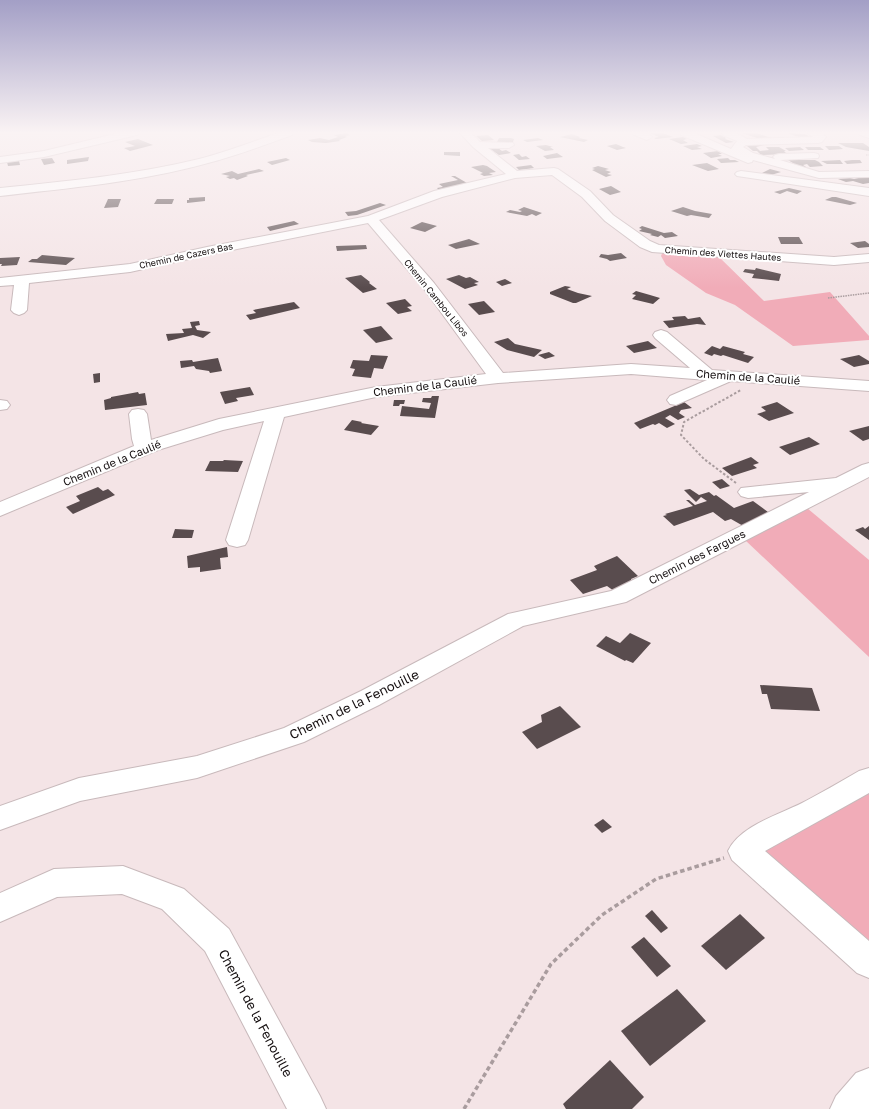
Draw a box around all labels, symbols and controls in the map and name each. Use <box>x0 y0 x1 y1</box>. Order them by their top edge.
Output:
street label: Chemin de Cazers Bas <box>138 240 234 271</box>
street label: Chemin des Viettes Hautes <box>664 244 782 263</box>
street label: Chemin Cambou Libos <box>402 257 471 339</box>
street label: Chemin de la Caulié <box>696 366 801 387</box>
street label: Chemin de la Caulié <box>372 373 478 398</box>
street label: Chemin de la Caulié <box>61 437 163 488</box>
street label: Chemin des Fargues <box>646 526 747 587</box>
street label: Chemin de la Fenouille <box>287 666 421 742</box>
street label: Chemin de la Fenouille <box>216 946 296 1080</box>

